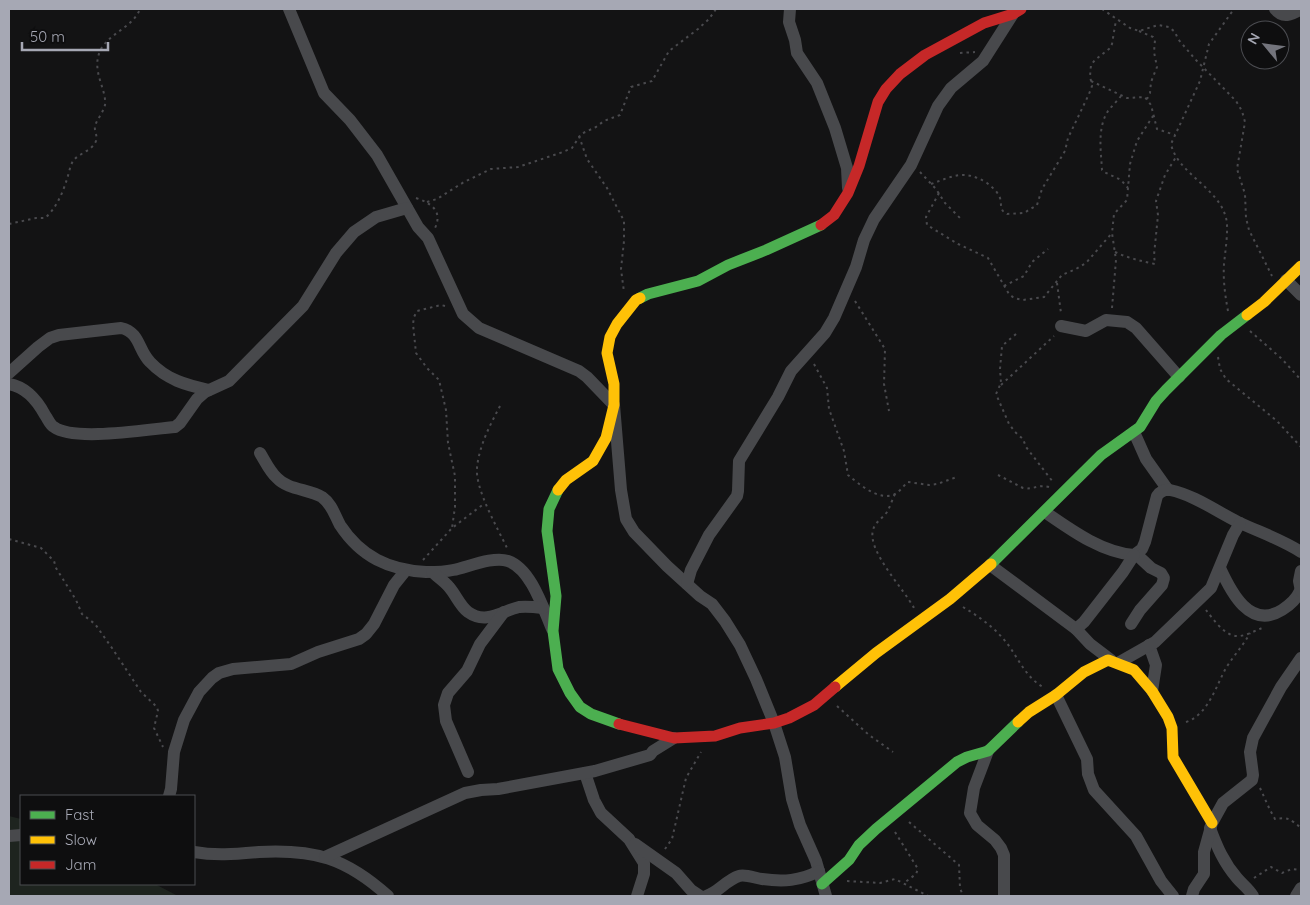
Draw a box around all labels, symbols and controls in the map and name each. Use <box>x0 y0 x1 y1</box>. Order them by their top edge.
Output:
scale bar <box>22 20 109 52</box>
north arrow <box>1240 20 1290 70</box>
text: 50 m <box>30 27 65 46</box>
text: N <box>1243 30 1264 48</box>
legend <box>20 795 195 885</box>
text: Fast <box>65 805 94 824</box>
text: Slow <box>65 830 97 849</box>
text: Jam <box>65 855 96 874</box>

